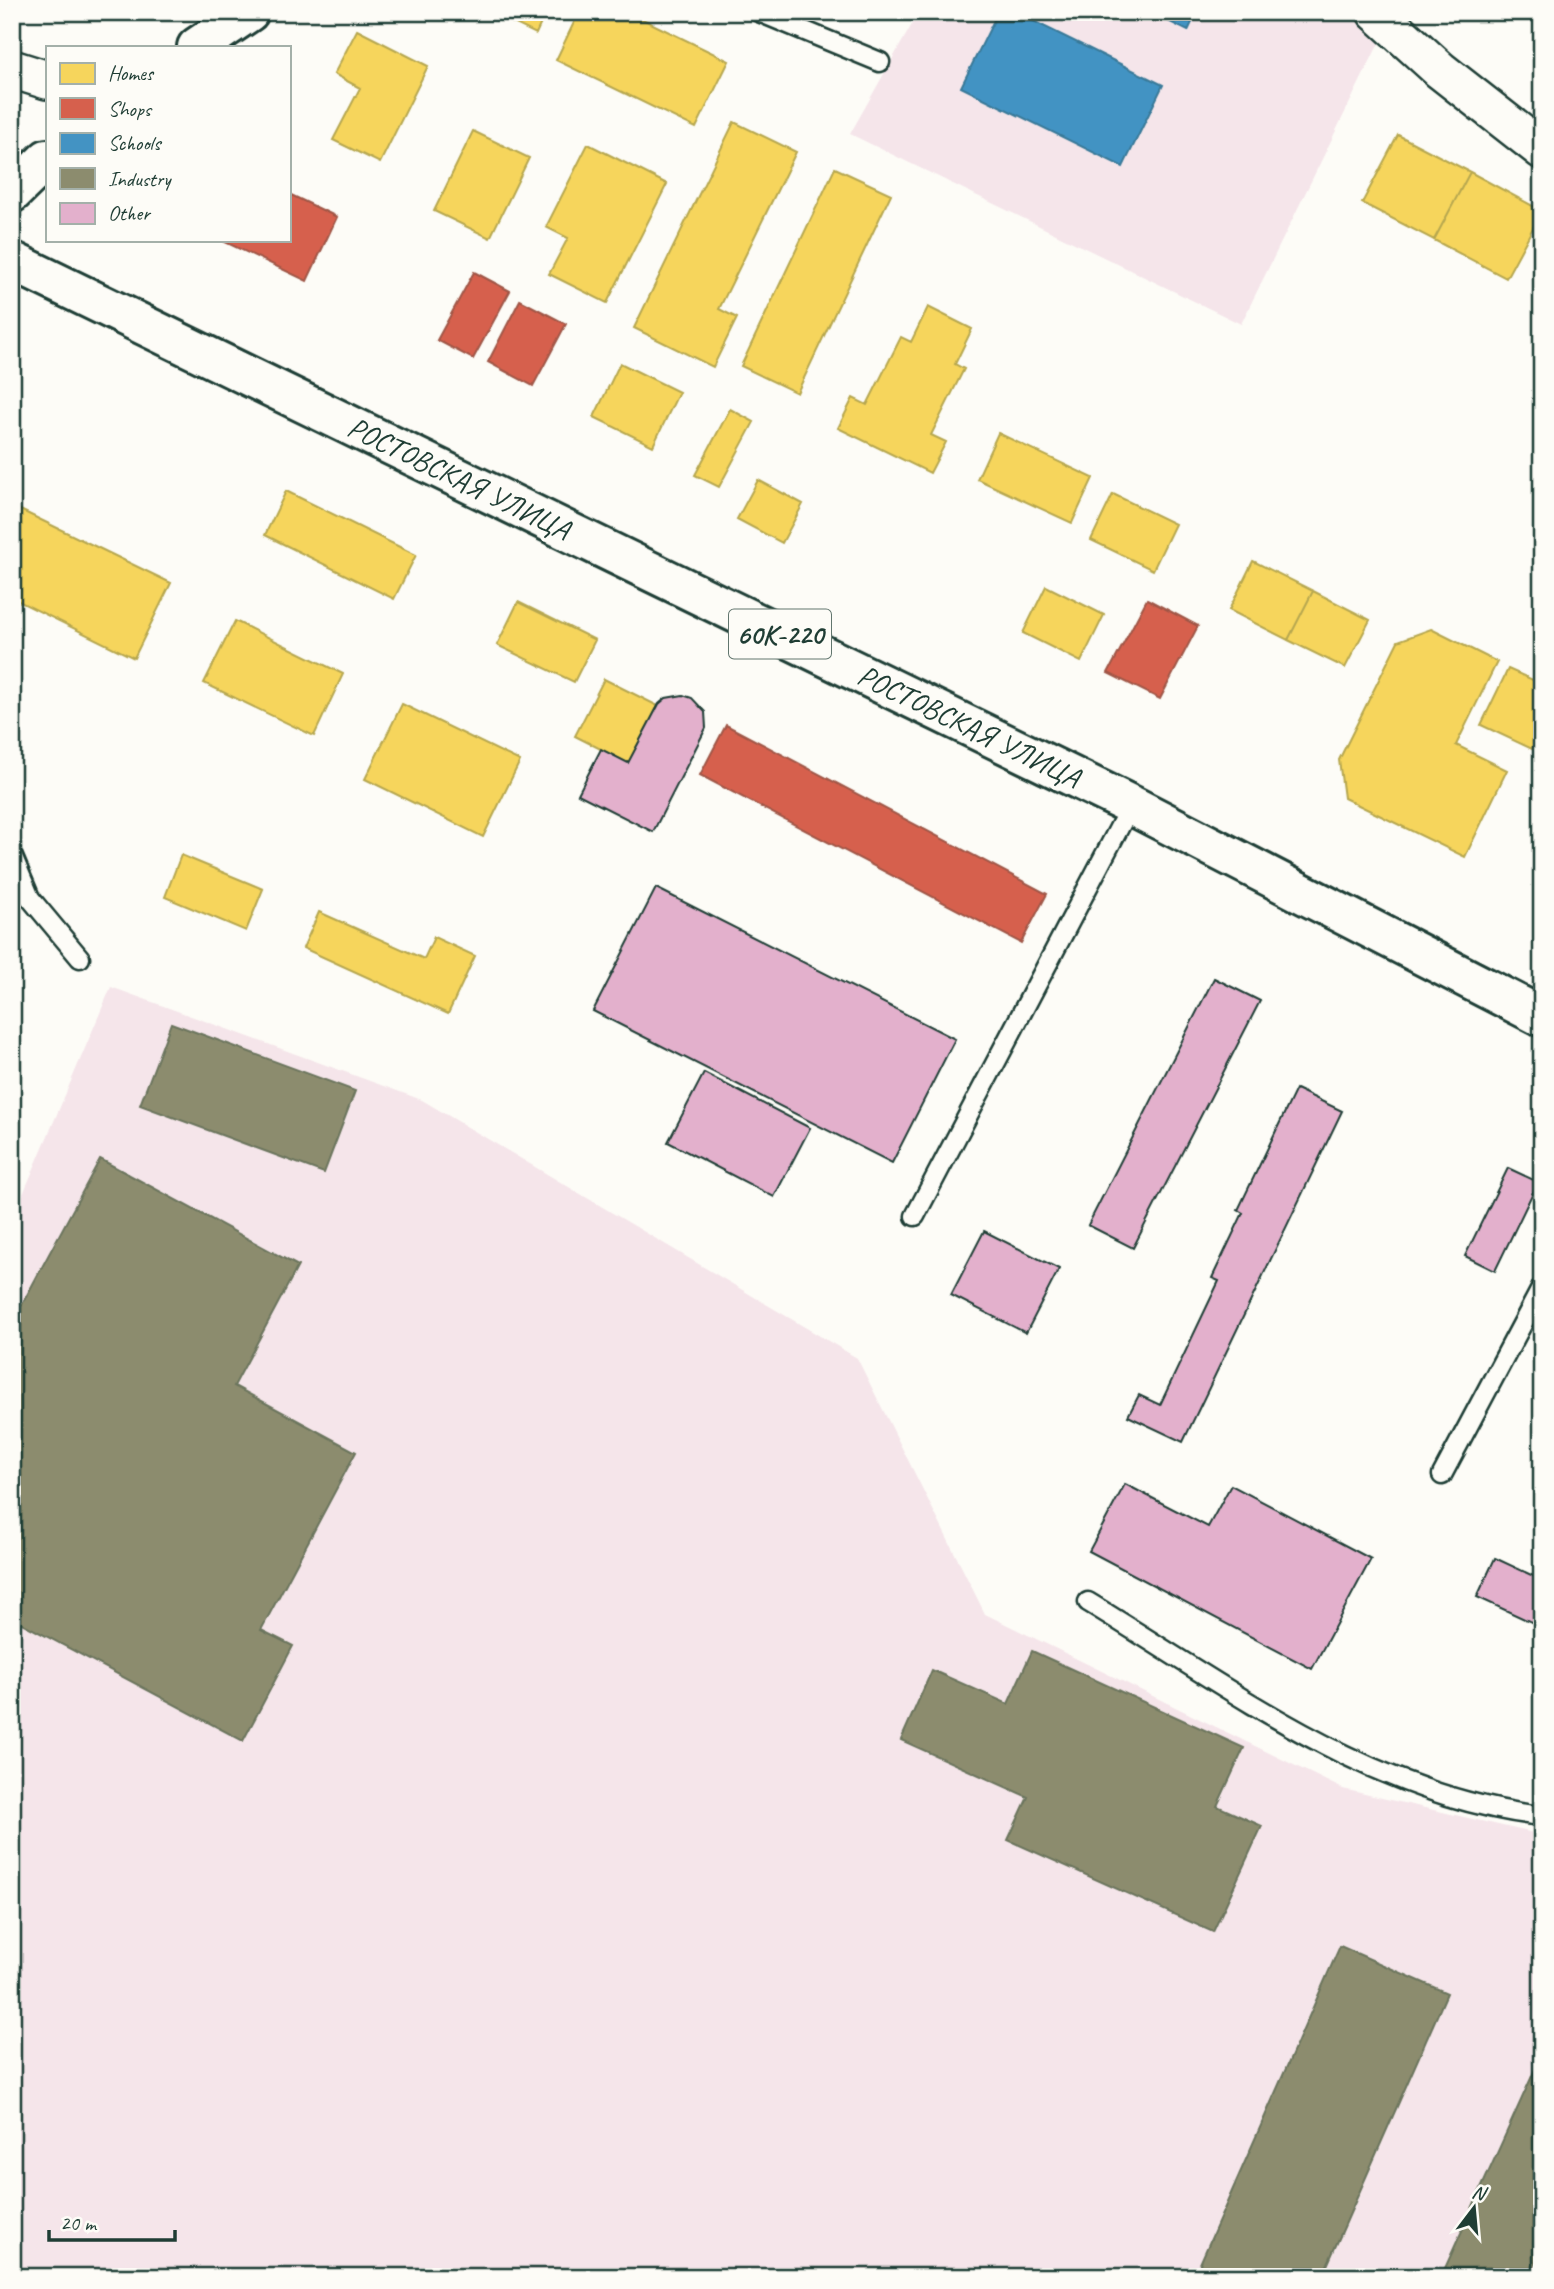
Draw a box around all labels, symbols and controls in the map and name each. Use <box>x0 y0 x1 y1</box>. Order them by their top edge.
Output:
legend <box>46 46 290 242</box>
text: Homes <box>108 60 155 86</box>
text: Shops <box>108 96 153 122</box>
text: Schools <box>108 130 162 156</box>
text: Industry <box>108 166 172 192</box>
text: Other <box>108 200 151 226</box>
street label: РОСТОВСКАЯ УЛИЦА <box>341 408 578 549</box>
road number: 60К-220 <box>729 610 831 658</box>
street label: РОСТОВСКАЯ УЛИЦА <box>851 656 1088 797</box>
north arrow <box>1438 2174 1508 2244</box>
text: N <box>1469 2179 1490 2207</box>
scale bar <box>49 2198 175 2242</box>
text: 20 m <box>60 2210 98 2236</box>

